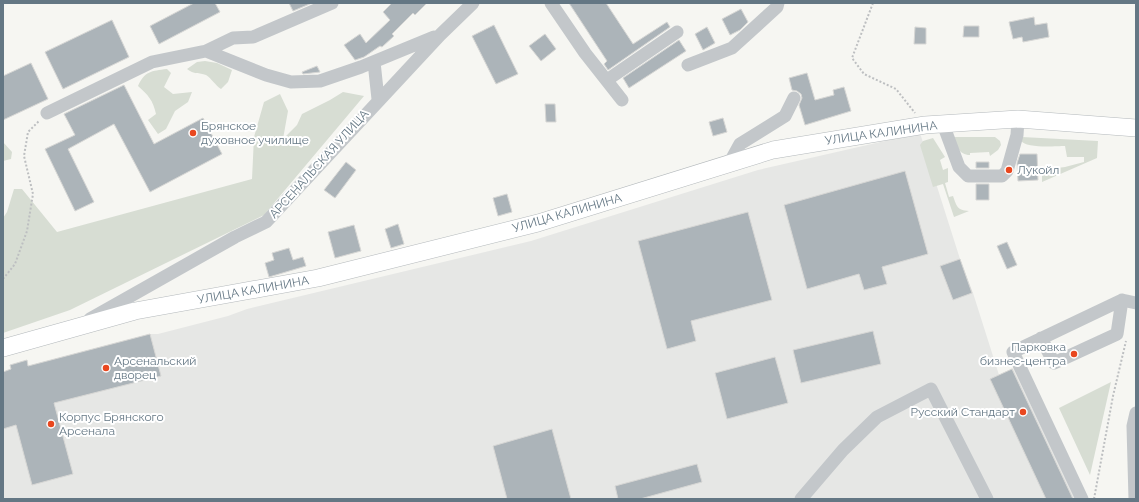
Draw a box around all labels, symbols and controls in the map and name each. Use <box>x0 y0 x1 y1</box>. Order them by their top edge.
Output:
street label: АРСЕНАЛЬСКАЯ УЛИЦА <box>267 107 371 221</box>
street label: УЛИЦА КАЛИНИНА <box>824 118 938 148</box>
place label: Брянское духовное училище <box>201 119 309 147</box>
marker: Брянское духовное училище <box>188 128 198 138</box>
place label: Лукойл <box>1017 163 1059 177</box>
marker: Лукойл <box>1004 165 1014 175</box>
street label: УЛИЦА КАЛИНИНА <box>511 191 623 235</box>
street label: УЛИЦА КАЛИНИНА <box>196 273 310 307</box>
place label: Парковка бизнес-центра <box>980 340 1066 368</box>
marker: Парковка бизнес-центра <box>1069 349 1079 359</box>
place label: Арсенальский дворец <box>114 354 196 382</box>
marker: Арсенальский дворец <box>101 363 111 373</box>
place label: Русский Стандарт <box>910 405 1015 419</box>
marker: Русский Стандарт <box>1018 407 1028 417</box>
place label: Корпус Брянского Арсенала <box>59 410 164 438</box>
marker: Корпус Брянского Арсенала <box>46 419 56 429</box>

